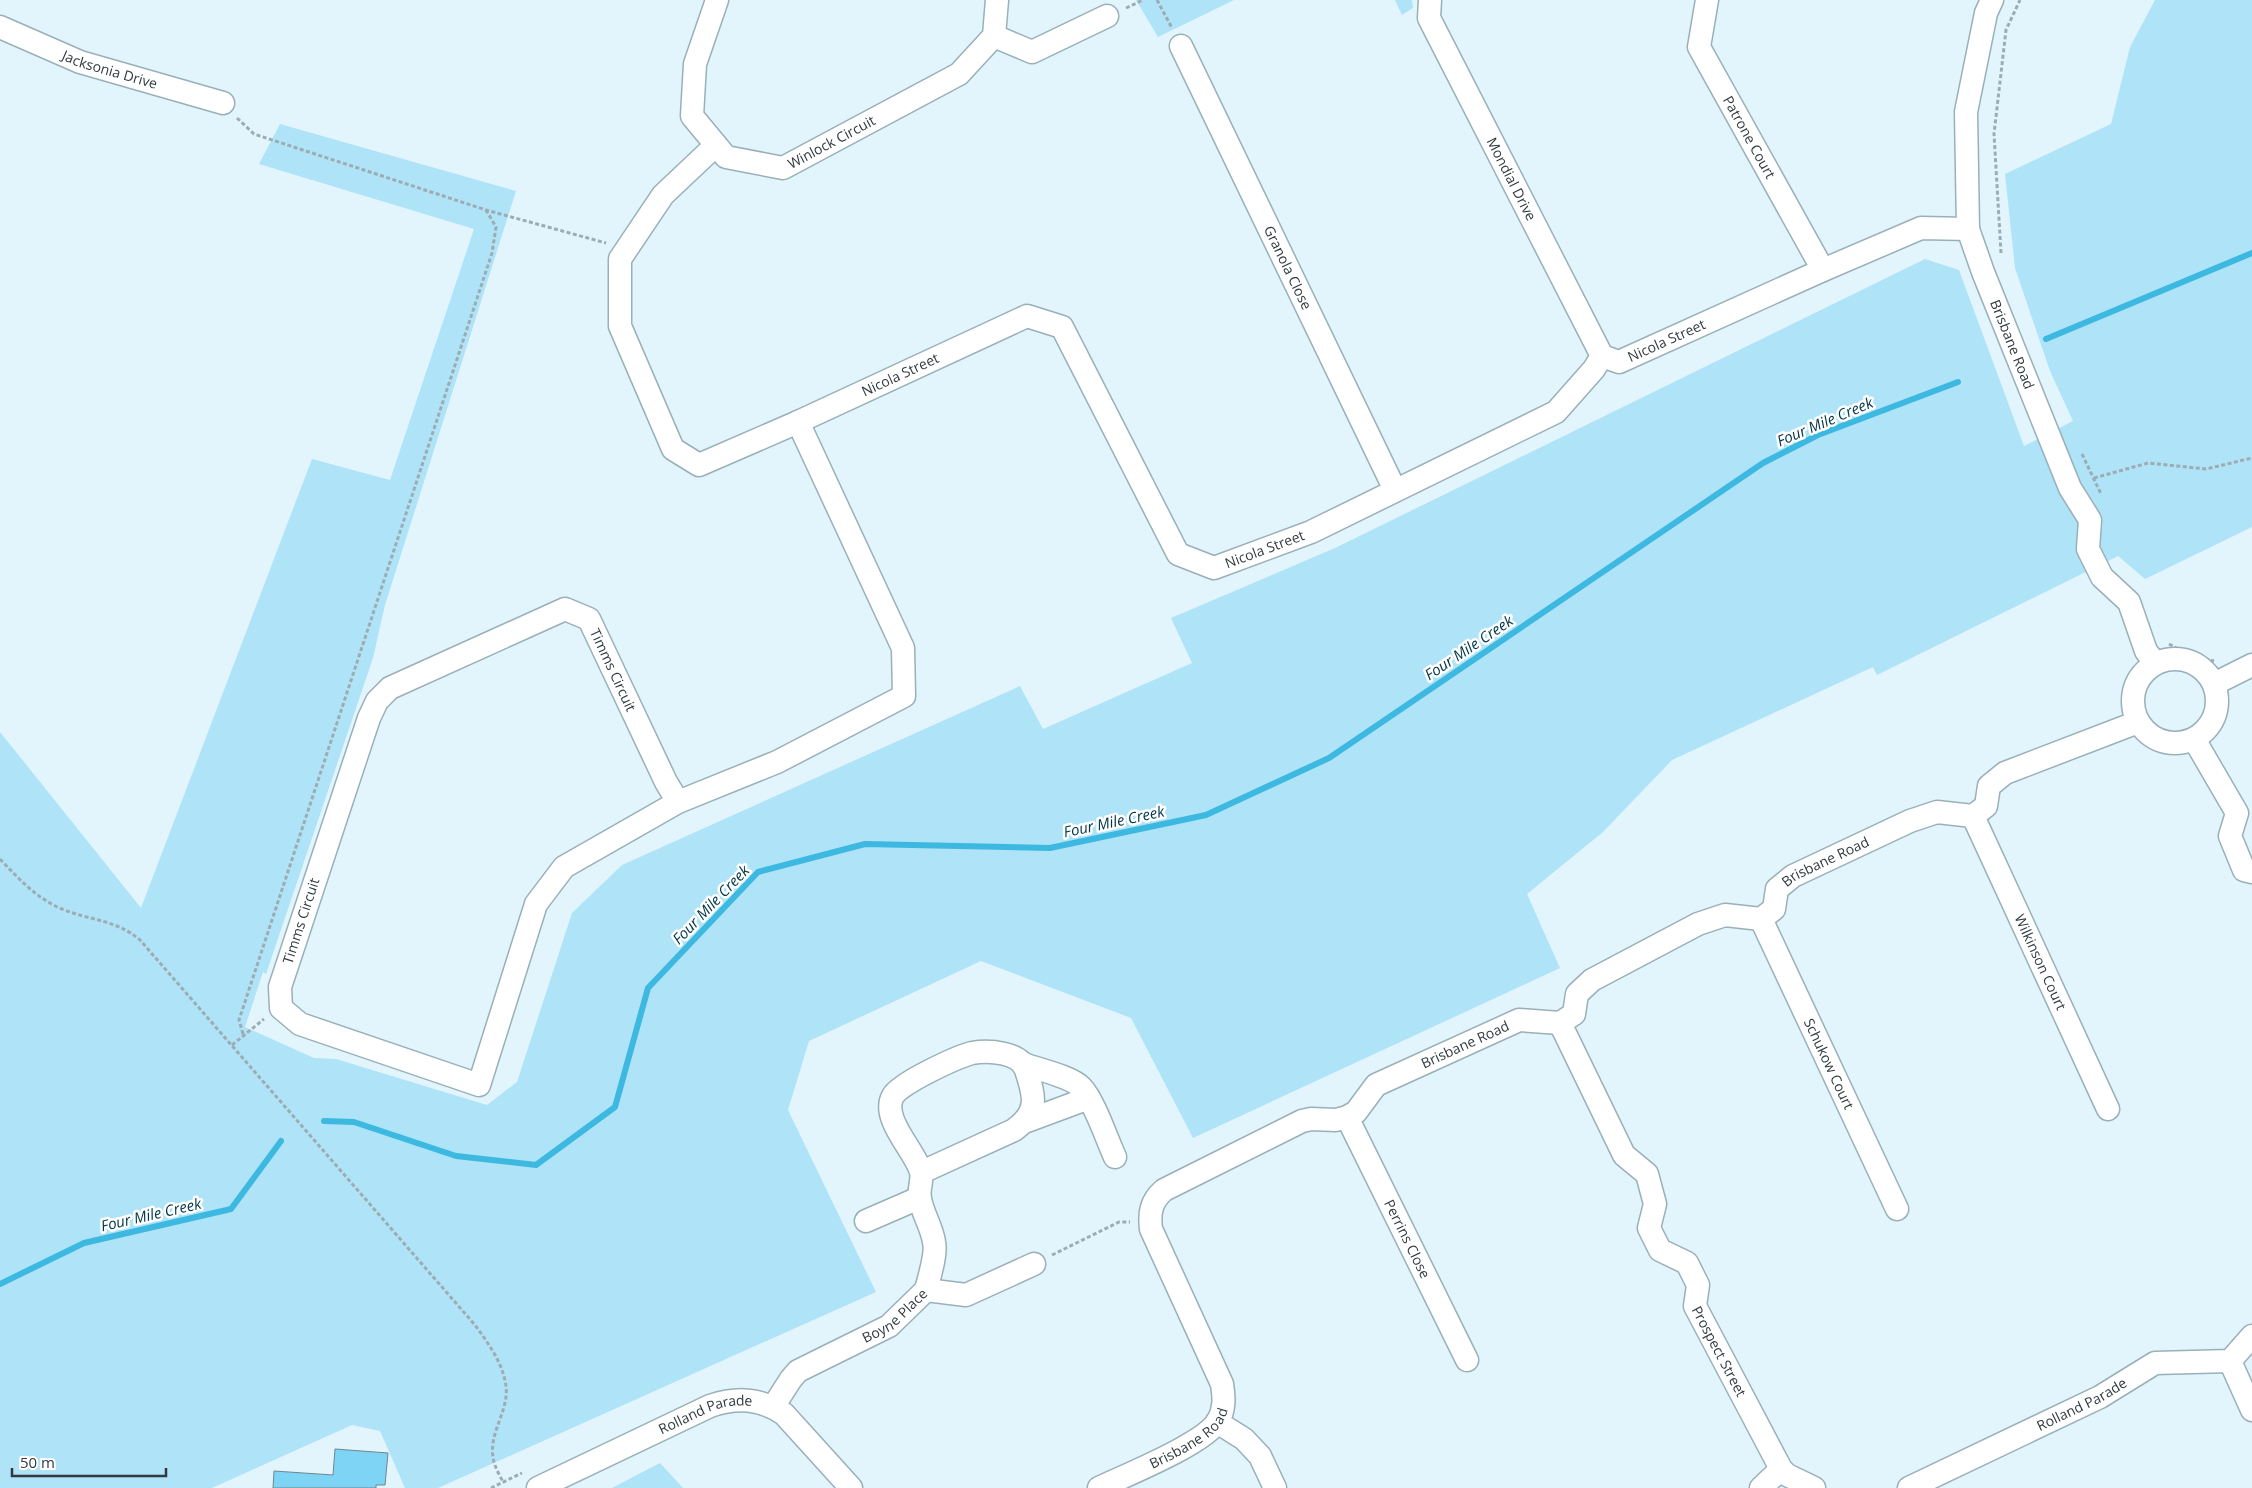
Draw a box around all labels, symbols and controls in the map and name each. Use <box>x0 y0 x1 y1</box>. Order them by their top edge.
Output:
street label: Jacksonia Drive <box>57 45 160 93</box>
street label: Patrone Court <box>1719 92 1780 182</box>
street label: Winlock Circuit <box>784 111 878 173</box>
street label: Mondial Drive <box>1483 134 1541 224</box>
street label: Granola Close <box>1260 222 1317 313</box>
street label: Brisbane Road <box>1986 297 2039 392</box>
street label: Nicola Street <box>1624 314 1708 366</box>
street label: Nicola Street <box>858 348 942 400</box>
water label: Four Mile Creek <box>1773 392 1876 450</box>
street label: Nicola Street <box>1222 525 1307 572</box>
water label: Four Mile Creek <box>1420 610 1517 684</box>
street label: Timms Circuit <box>586 625 641 714</box>
water label: Four Mile Creek <box>1062 800 1167 841</box>
street label: Brisbane Road <box>1777 832 1872 891</box>
water label: Four Mile Creek <box>667 860 754 948</box>
street label: Timms Circuit <box>278 875 323 966</box>
street label: Wilkinson Court <box>2011 911 2071 1013</box>
street label: Schukow Court <box>1800 1015 1859 1112</box>
street label: Brisbane Road <box>1418 1016 1512 1072</box>
water label: Four Mile Creek <box>99 1193 204 1235</box>
street label: Perrins Close <box>1380 1196 1435 1281</box>
street label: Boyne Place <box>859 1284 931 1347</box>
street label: Prospect Street <box>1688 1302 1751 1400</box>
street label: Rolland Parade <box>2033 1373 2130 1435</box>
street label: Rolland Parade <box>655 1390 753 1438</box>
street label: Brisbane Road <box>1146 1405 1232 1473</box>
scale bar <box>12 1446 166 1478</box>
text: 50 m <box>20 1452 55 1472</box>

